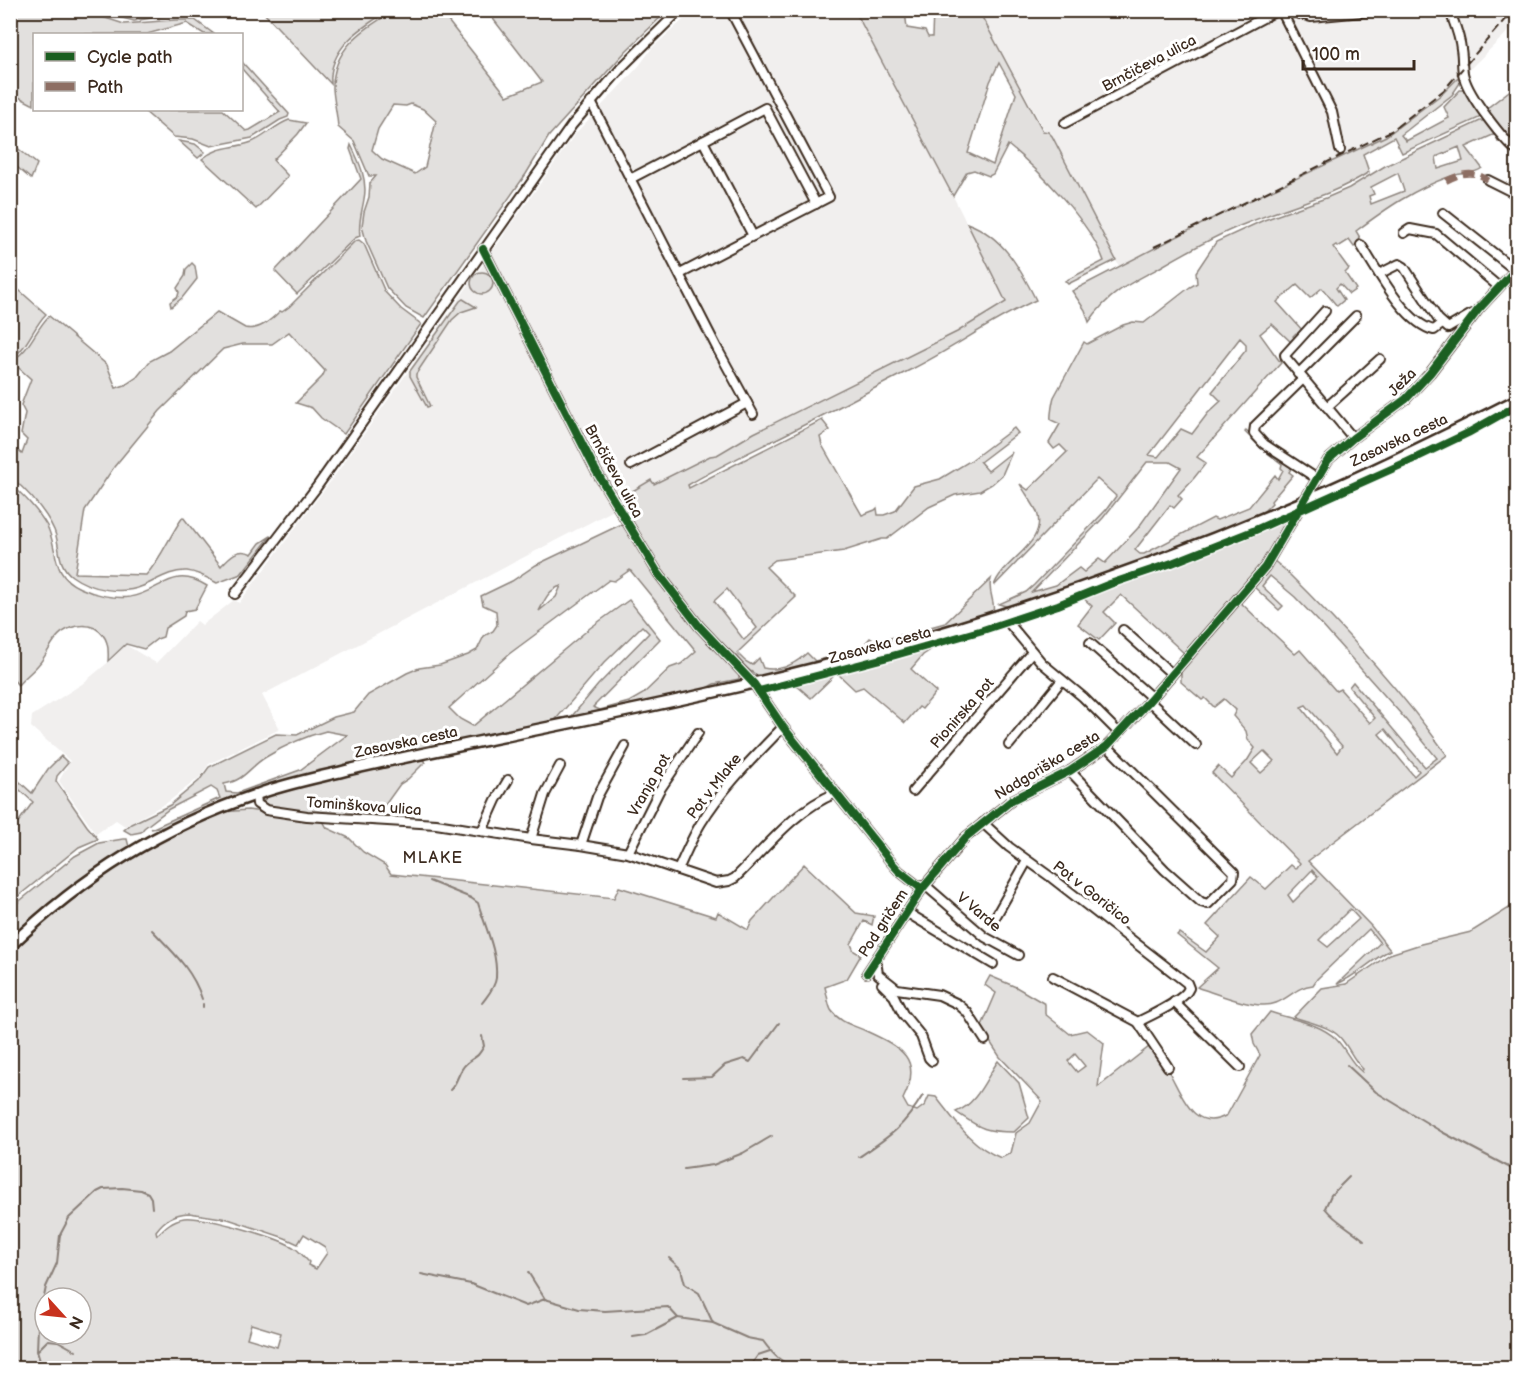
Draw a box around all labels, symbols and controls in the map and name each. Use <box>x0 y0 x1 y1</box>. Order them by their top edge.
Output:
street label: Brnčičeva ulica <box>1099 31 1200 96</box>
legend <box>33 33 243 111</box>
scale bar <box>1303 33 1414 71</box>
text: 100 m <box>1312 44 1360 65</box>
text: Cycle path <box>87 47 173 68</box>
text: Path <box>87 77 123 98</box>
street label: Ježa <box>1384 364 1420 400</box>
street label: Zasavska cesta <box>1347 410 1451 472</box>
street label: Brnčičeva ulica <box>580 421 647 521</box>
street label: Zasavska cesta <box>826 623 933 668</box>
street label: Pionirska pot <box>926 674 999 753</box>
street label: Zasavska cesta <box>352 722 459 763</box>
street label: Nadgoriška cesta <box>991 727 1103 804</box>
street label: Vranja pot <box>624 750 675 820</box>
street label: Pot v Mlake <box>683 750 746 823</box>
street label: Tominškova ulica <box>306 793 422 820</box>
district label: MLAKE <box>402 849 464 868</box>
street label: Pot v Goričico <box>1049 857 1135 930</box>
street label: Pod gričem <box>855 886 912 961</box>
street label: V Varde <box>953 888 1005 936</box>
north arrow <box>33 1286 93 1346</box>
text: N <box>64 1312 86 1332</box>

